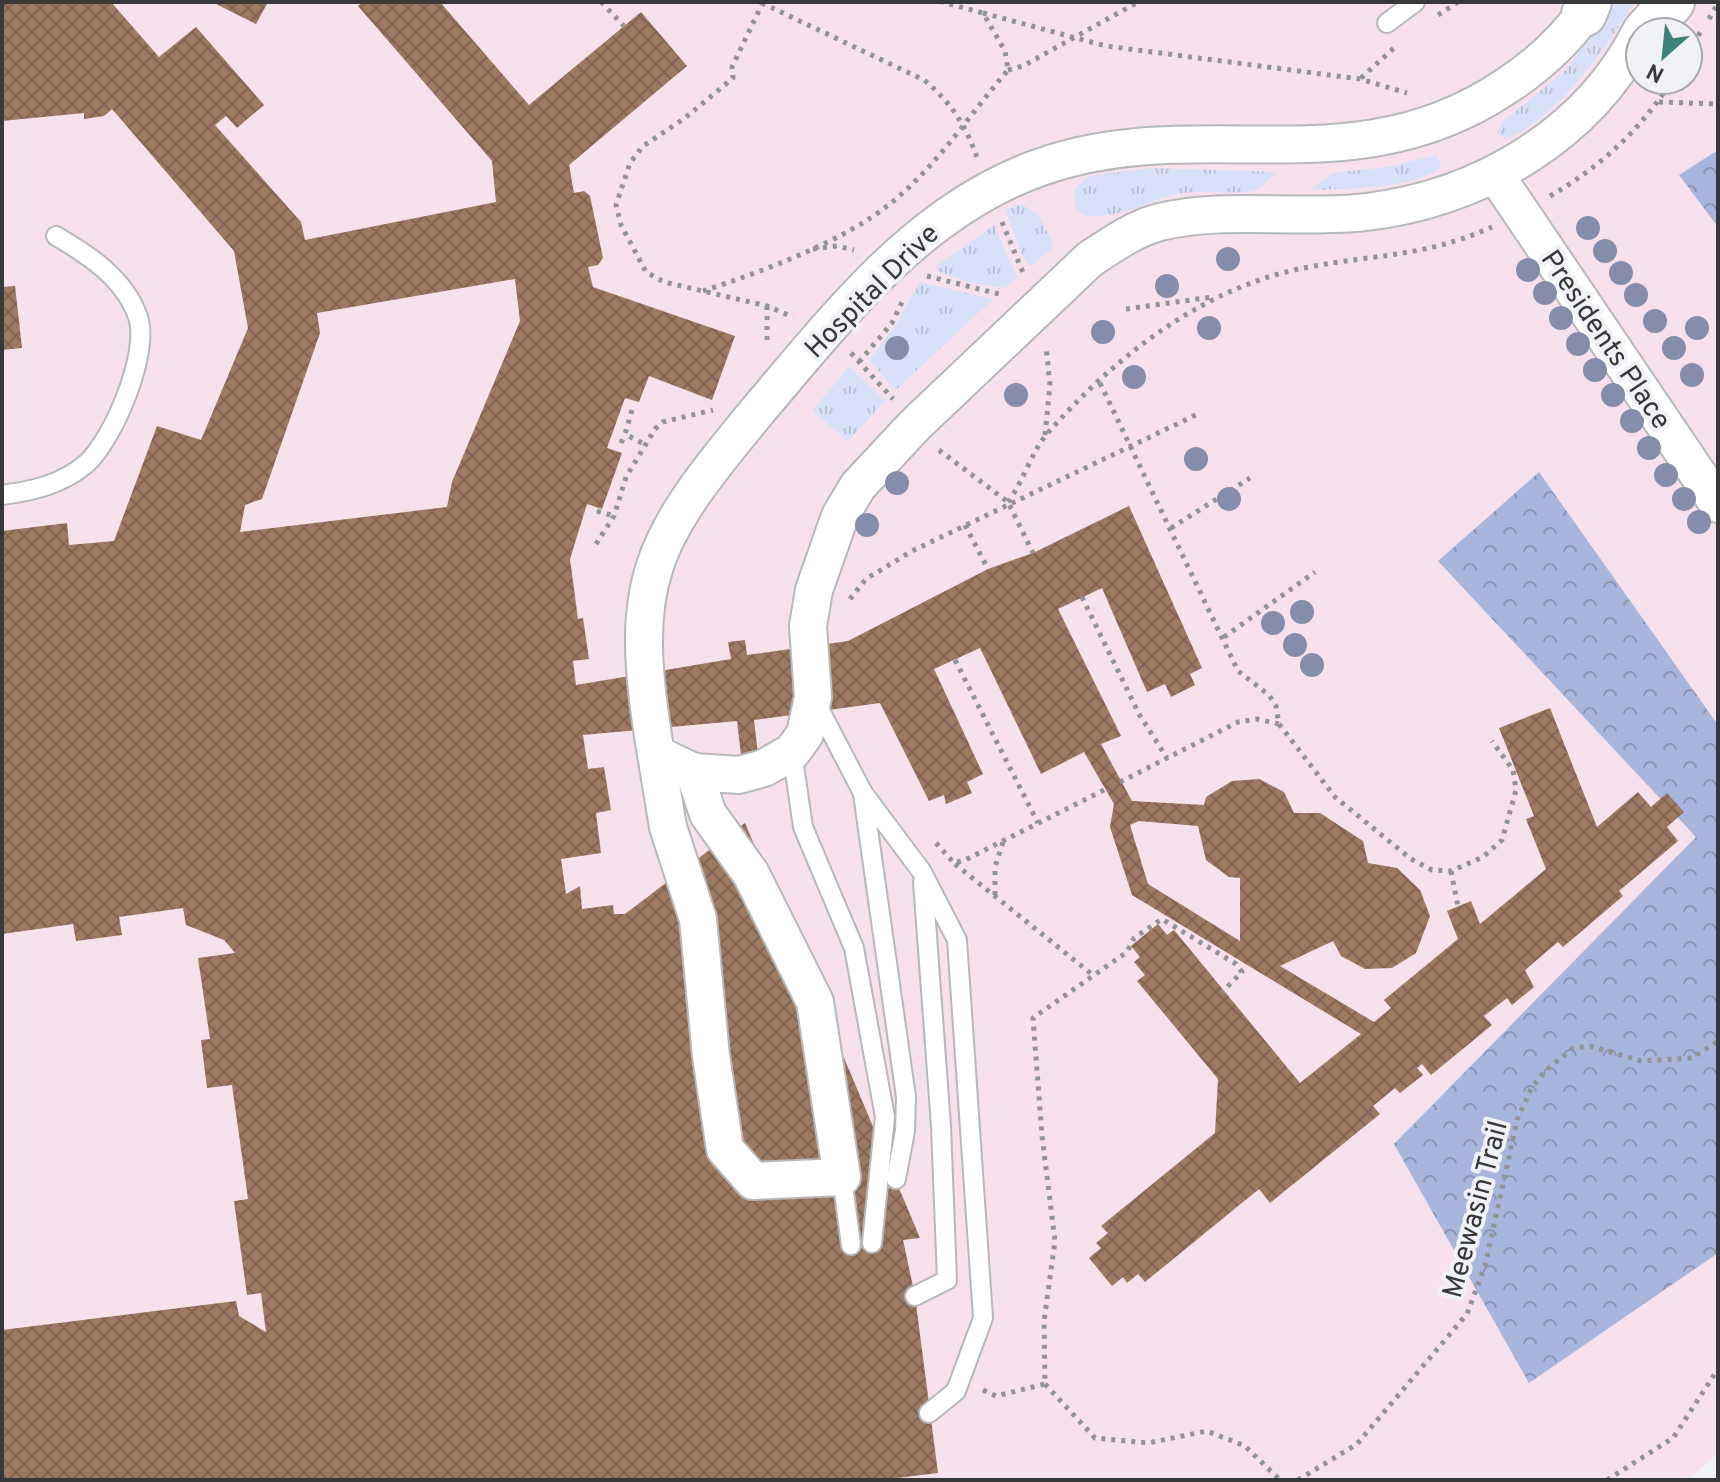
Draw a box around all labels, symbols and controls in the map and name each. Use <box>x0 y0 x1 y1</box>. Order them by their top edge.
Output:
north arrow <box>1624 16 1704 96</box>
text: N <box>1643 56 1669 87</box>
street label: Hospital Drive <box>798 217 948 367</box>
street label: Presidents Place <box>1531 244 1678 437</box>
street label: Meewasin Trail <box>1436 1117 1518 1302</box>

